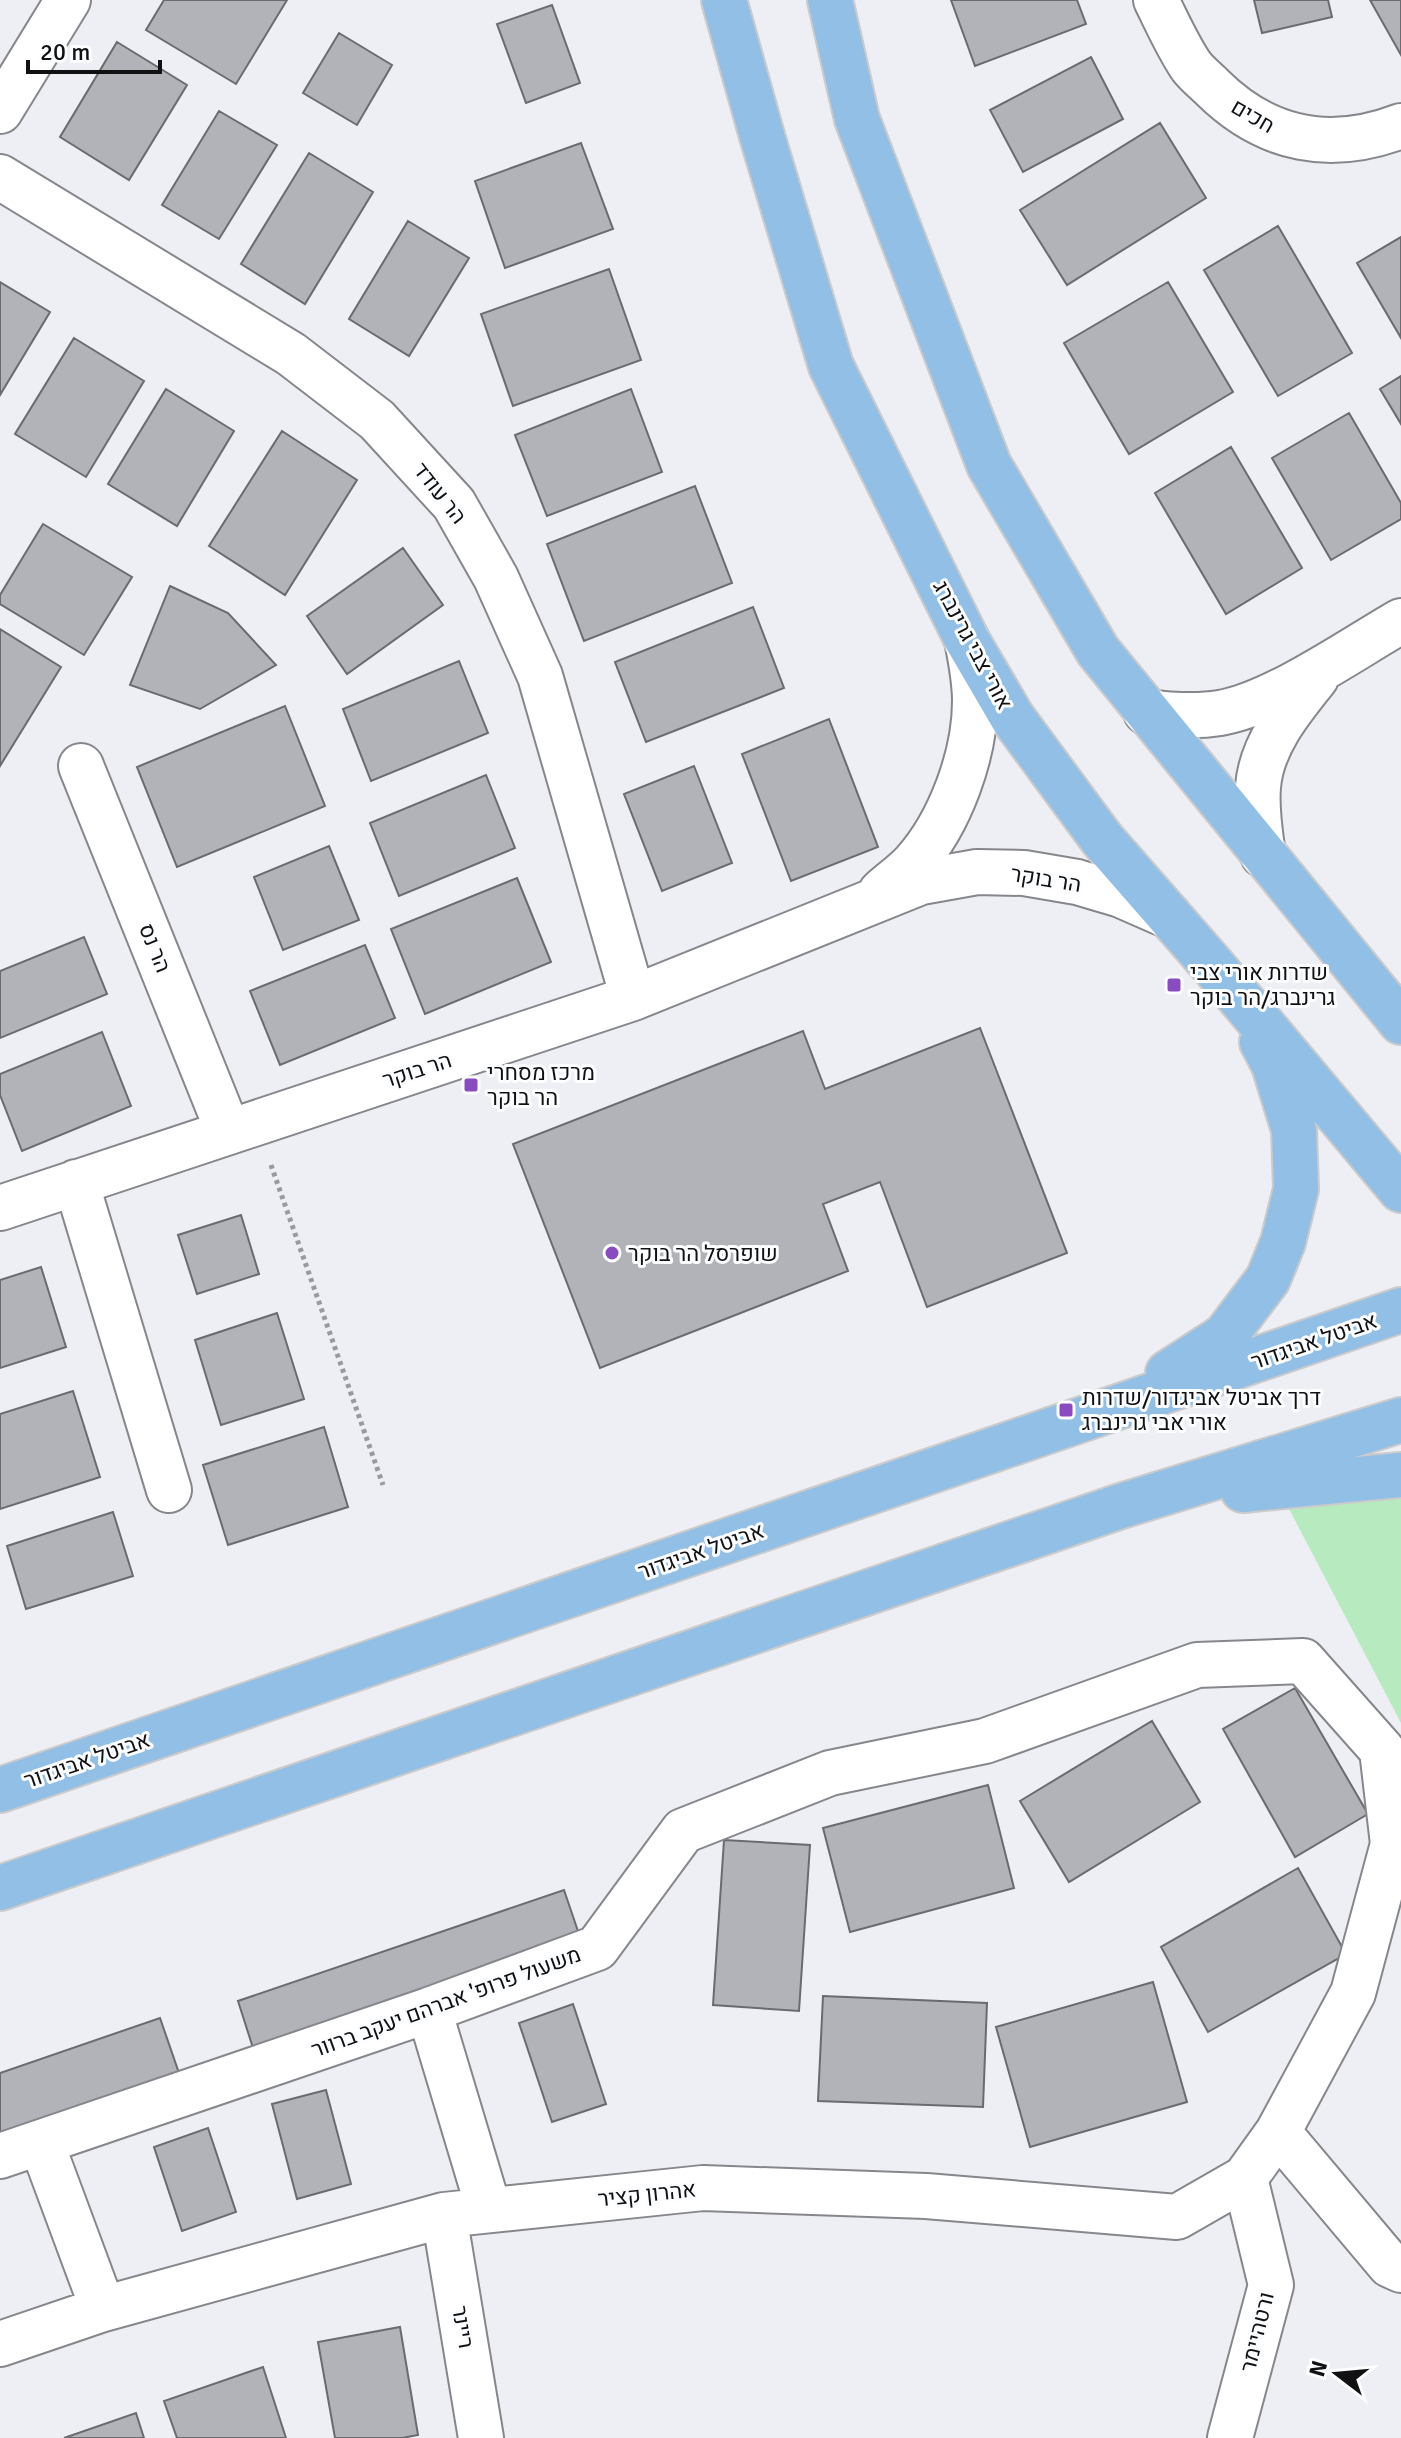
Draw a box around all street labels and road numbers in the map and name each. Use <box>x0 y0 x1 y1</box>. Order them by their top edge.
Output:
street label: חכים <box>1226 93 1280 139</box>
street label: הר עודד <box>408 457 472 529</box>
street label: אורי צבי גרינברג <box>928 576 1018 714</box>
street label: הר בוקר <box>1009 860 1083 898</box>
street label: הר נס <box>133 920 177 976</box>
street label: הר בוקר <box>379 1046 455 1094</box>
street label: אביטל אביגדור <box>1247 1307 1381 1375</box>
street label: אביטל אביגדור <box>634 1517 768 1585</box>
street label: אביטל אביגדור <box>20 1726 154 1794</box>
street label: משעול פרופ' אברהם יעקב ברוור <box>308 1941 584 2063</box>
street label: אהרון קציר <box>597 2175 697 2213</box>
street label: ורטהיימר <box>1234 2289 1280 2375</box>
street label: ריינר <box>446 2304 480 2350</box>

